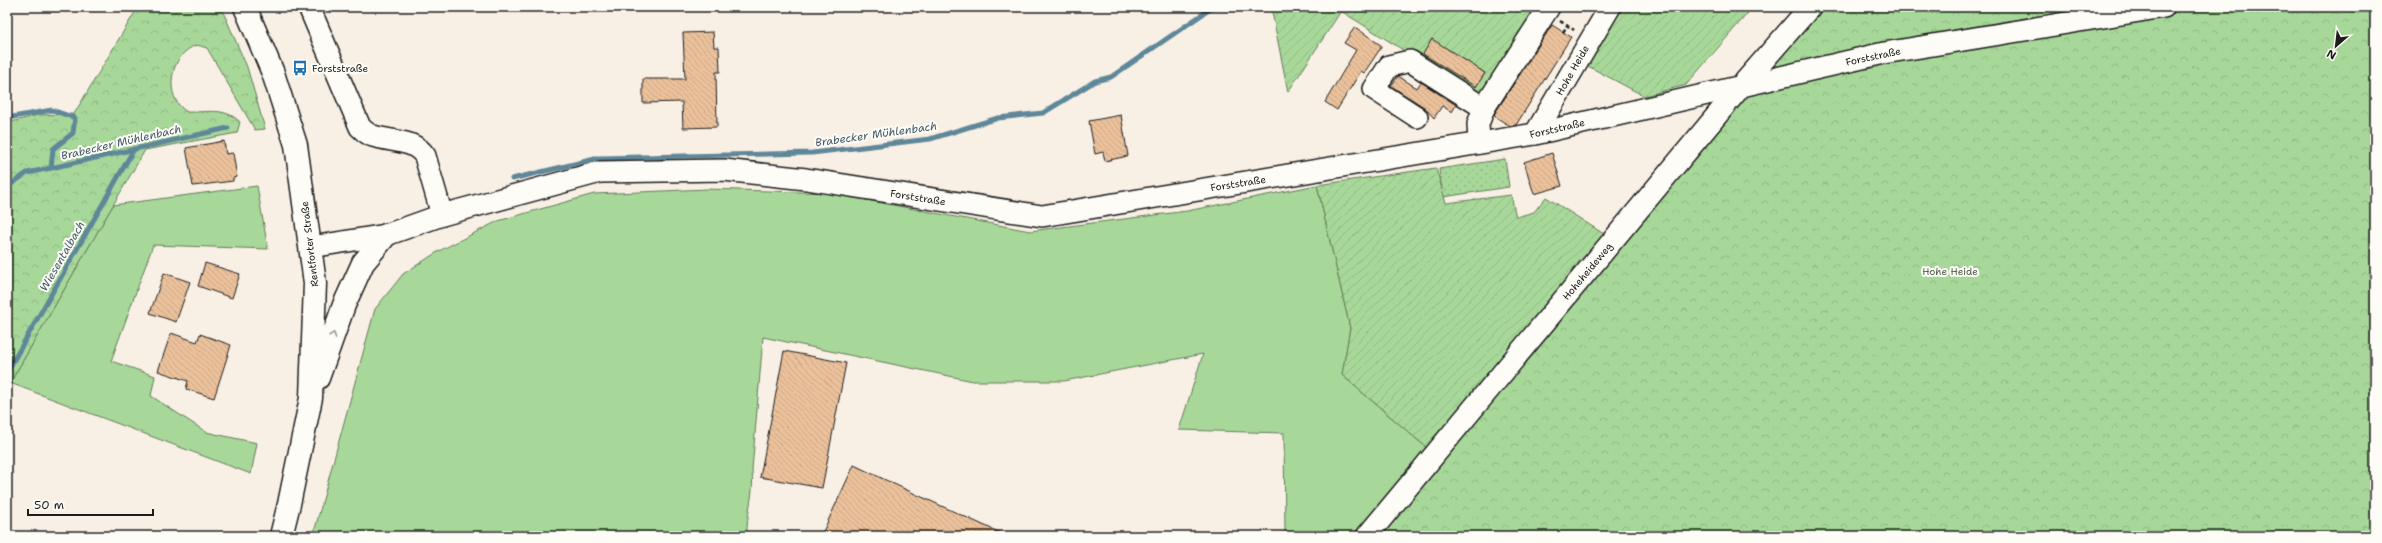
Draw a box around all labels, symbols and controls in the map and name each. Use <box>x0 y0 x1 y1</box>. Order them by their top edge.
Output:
north arrow <box>2316 26 2356 66</box>
street label: Hohe Heide <box>1553 43 1592 98</box>
street label: Forststraße <box>1844 44 1902 69</box>
text: N <box>2324 46 2339 63</box>
bus stop icon: Forststraße <box>291 59 309 77</box>
place label: Forststraße <box>312 62 368 75</box>
street label: Forststraße <box>1528 116 1586 141</box>
water label: Brabecker Mühlenbach <box>814 119 938 150</box>
water label: Brabecker Mühlenbach <box>60 121 183 164</box>
street label: Forststraße <box>1209 173 1267 194</box>
street label: Forststraße <box>889 187 947 208</box>
street label: Rentforter Straße <box>298 200 321 287</box>
water label: Wiesentalbach <box>36 219 89 294</box>
street label: Hoheheideweg <box>1560 240 1615 303</box>
park label: Hohe Heide <box>1922 265 1978 278</box>
one-way arrow <box>329 331 337 338</box>
scale bar <box>28 491 153 517</box>
text: 50 m <box>34 497 64 513</box>

